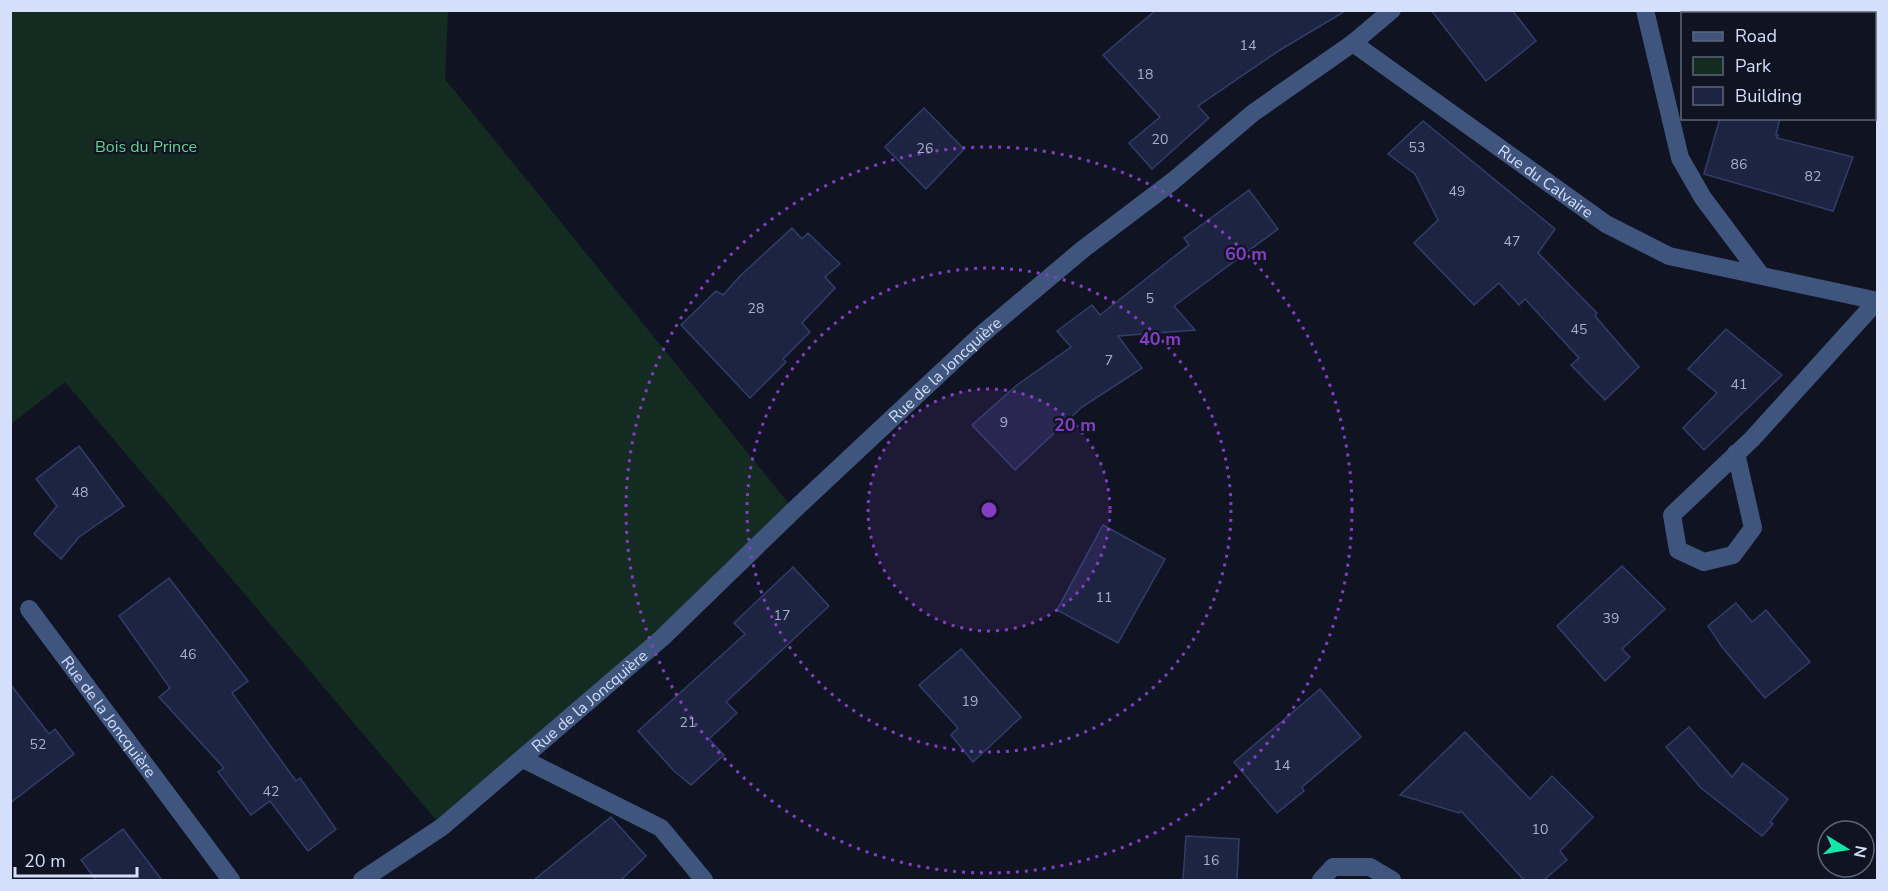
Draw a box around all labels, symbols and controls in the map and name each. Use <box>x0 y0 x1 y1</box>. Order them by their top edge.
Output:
legend <box>1681 12 1876 120</box>
text: Road <box>1735 24 1777 48</box>
house number: 14 <box>1240 36 1256 55</box>
text: Park <box>1735 54 1772 78</box>
house number: 18 <box>1137 65 1153 84</box>
text: Building <box>1735 84 1802 108</box>
house number: 20 <box>1152 130 1168 149</box>
park label: Bois du Prince <box>95 136 197 158</box>
house number: 53 <box>1409 138 1425 157</box>
house number: 26 <box>917 139 933 158</box>
street label: Rue du Calvaire <box>1493 140 1597 223</box>
house number: 86 <box>1731 155 1747 174</box>
house number: 82 <box>1805 167 1821 186</box>
house number: 49 <box>1449 182 1465 201</box>
house number: 47 <box>1504 232 1520 251</box>
text: 60 m <box>1225 242 1267 266</box>
house number: 5 <box>1146 289 1154 308</box>
house number: 28 <box>748 299 764 318</box>
street label: Rue de la Joncquière <box>884 312 1007 428</box>
house number: 45 <box>1571 320 1587 339</box>
text: 40 m <box>1139 327 1181 351</box>
house number: 7 <box>1105 351 1113 370</box>
house number: 41 <box>1731 375 1747 394</box>
house number: 9 <box>1000 413 1008 432</box>
text: 20 m <box>1054 413 1096 437</box>
house number: 48 <box>72 483 88 502</box>
centre of rings <box>979 500 999 520</box>
house number: 11 <box>1096 588 1112 607</box>
house number: 17 <box>774 606 790 625</box>
house number: 39 <box>1603 609 1619 628</box>
house number: 46 <box>180 645 196 664</box>
street label: Rue de la Joncquière <box>527 645 653 757</box>
street label: Rue de la Joncquière <box>56 652 161 782</box>
house number: 19 <box>962 692 978 711</box>
house number: 21 <box>680 713 696 732</box>
house number: 52 <box>30 735 46 754</box>
house number: 14 <box>1274 756 1290 775</box>
house number: 42 <box>263 782 279 801</box>
north arrow <box>1816 819 1876 879</box>
house number: 10 <box>1532 820 1548 839</box>
scale bar <box>15 840 136 878</box>
text: N <box>1848 844 1872 860</box>
text: 20 m <box>24 849 66 873</box>
house number: 16 <box>1203 851 1219 870</box>

